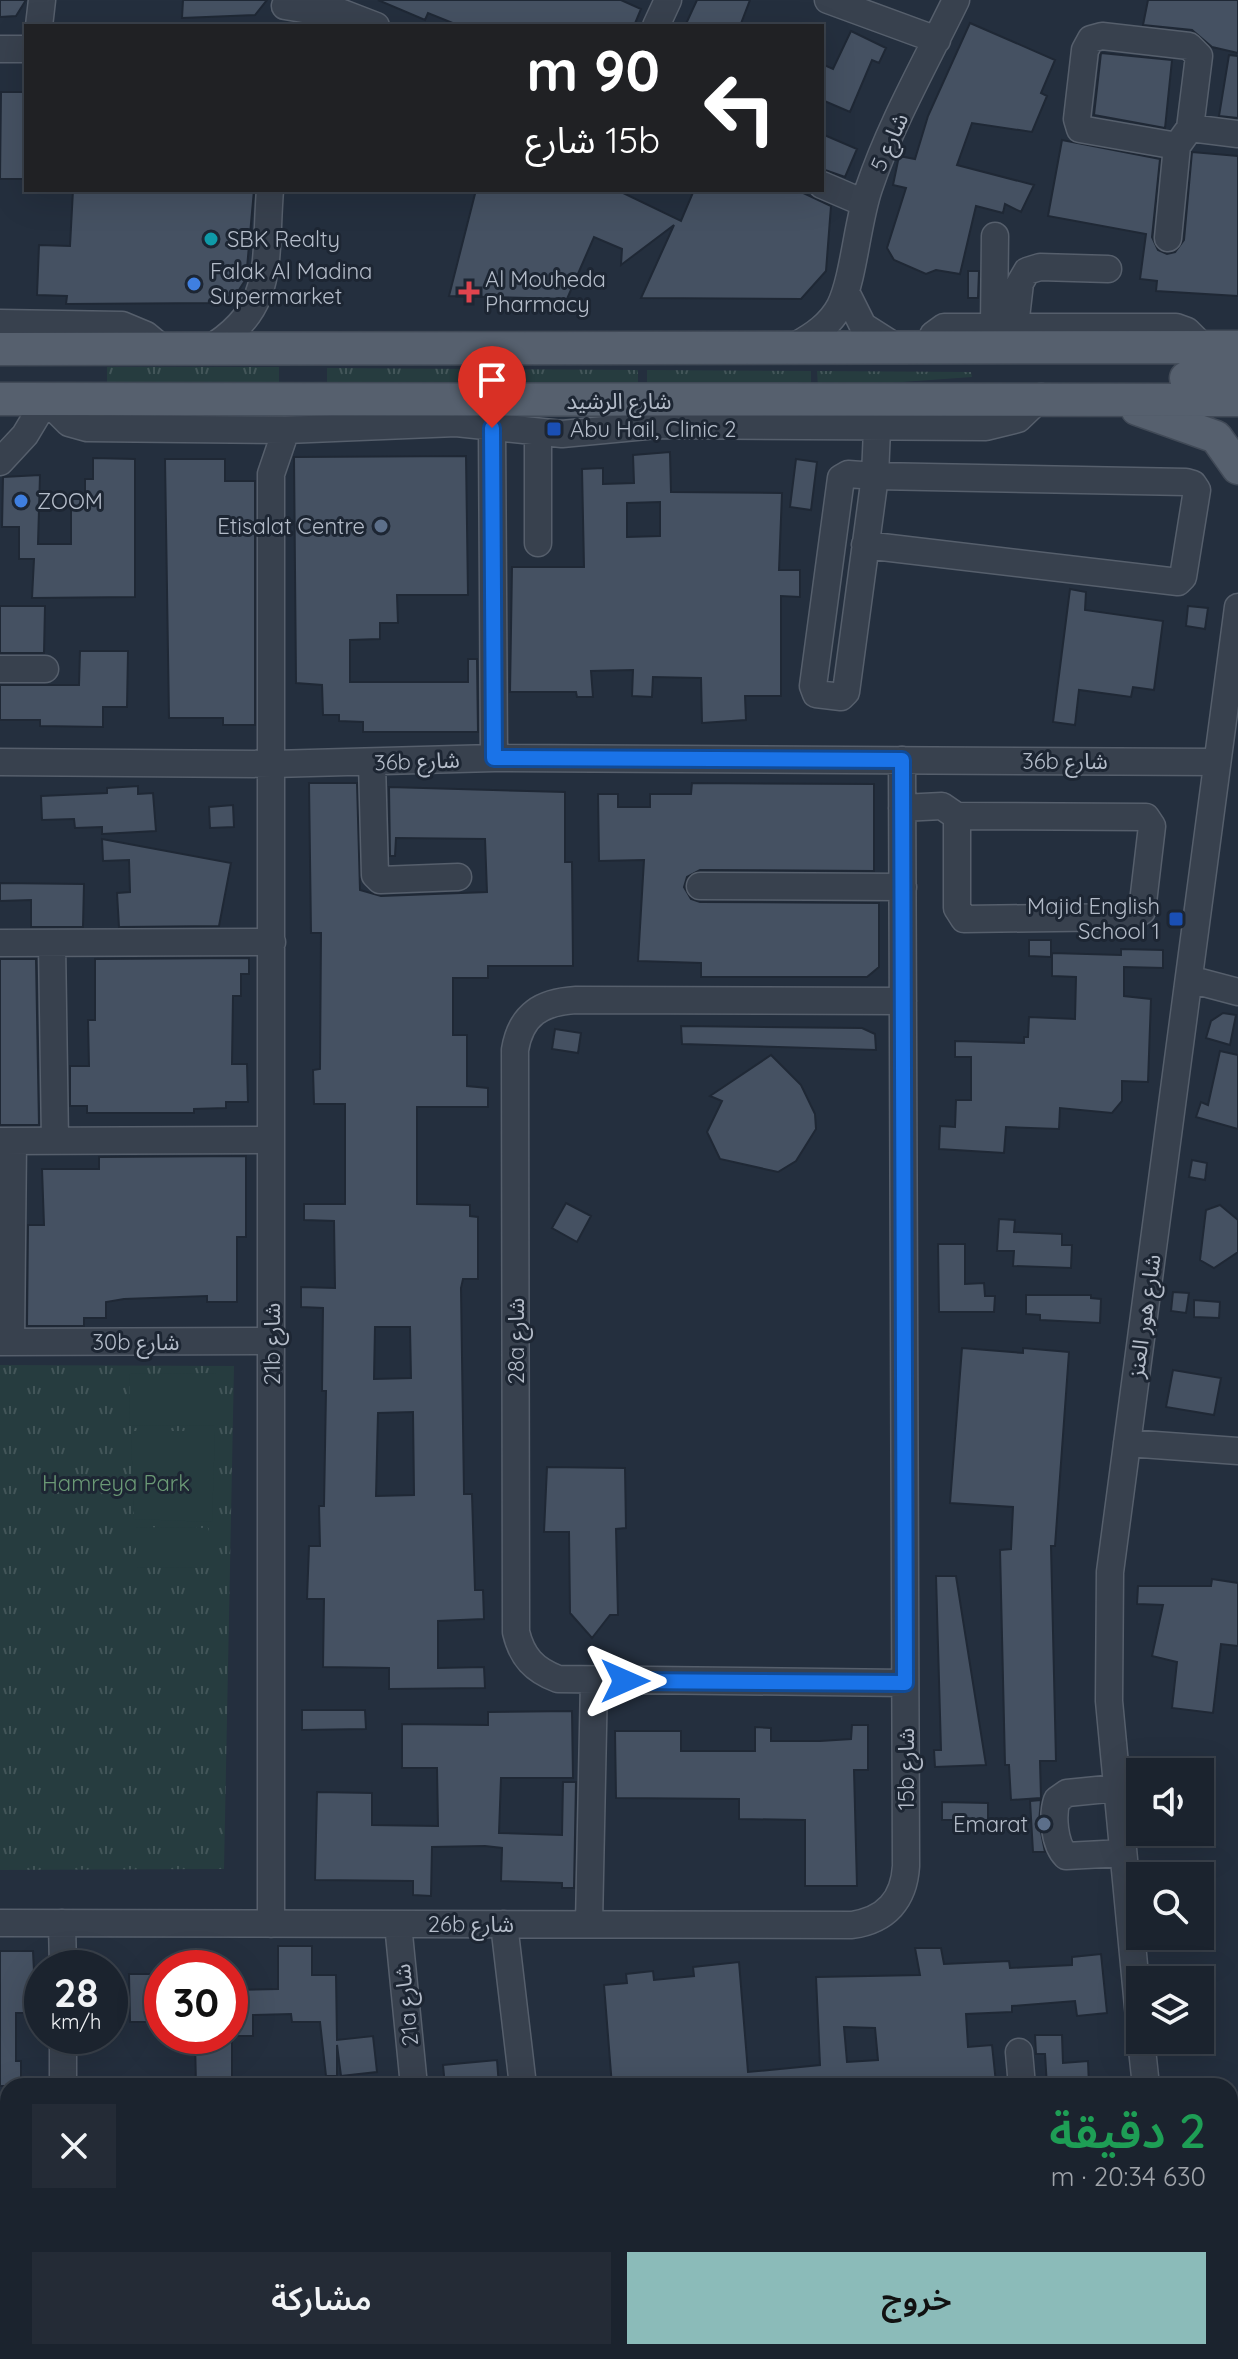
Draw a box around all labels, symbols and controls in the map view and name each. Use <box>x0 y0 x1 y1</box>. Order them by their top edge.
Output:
text: 90 m <box>526 35 660 105</box>
icon: left <box>688 56 792 160</box>
street label: شارع 5 <box>864 108 917 177</box>
text: 15b شارع <box>525 117 660 162</box>
place label: SBK Realty <box>227 225 340 253</box>
marker: SBK Realty <box>202 230 220 248</box>
place label: Falak Al Madina Supermarket <box>210 257 372 310</box>
place label: Al Mouheda Pharmacy <box>485 265 606 318</box>
marker: Falak Al Madina Supermarket <box>185 275 203 293</box>
marker: Al Mouheda Pharmacy <box>460 283 478 301</box>
pin <box>458 346 526 428</box>
icon: arrive <box>470 358 514 402</box>
street label: شارع الرشيد <box>566 387 672 418</box>
place label: Abu Hail, Clinic 2 <box>570 415 736 443</box>
marker: Abu Hail, Clinic 2 <box>545 420 563 438</box>
place label: ZOOM <box>37 487 103 515</box>
marker: ZOOM <box>12 492 30 510</box>
place label: Etisalat Centre <box>217 512 365 540</box>
marker: Etisalat Centre <box>372 517 390 535</box>
street label: 36b شارع <box>374 746 460 779</box>
street label: 36b شارع <box>1022 747 1108 778</box>
place label: Majid English School 1 <box>1027 892 1160 945</box>
marker: Majid English School 1 <box>1167 910 1185 928</box>
street label: شارع هور العنز <box>1121 1252 1170 1381</box>
street label: 28a شارع <box>502 1298 533 1384</box>
street label: 21b شارع <box>258 1303 289 1385</box>
street label: 30b شارع <box>93 1328 179 1359</box>
park label: Hamreya Park <box>42 1469 190 1497</box>
position arrow <box>583 1639 667 1723</box>
street label: 15b شارع <box>892 1728 923 1810</box>
map controls <box>1126 1758 1214 2054</box>
button: sound <box>1126 1758 1214 1846</box>
place label: Emarat <box>953 1810 1028 1838</box>
marker: Emarat <box>1035 1815 1053 1833</box>
button: search <box>1126 1862 1214 1950</box>
street label: 26b شارع <box>428 1910 514 1941</box>
speed limit sign: 30 <box>144 1950 248 2054</box>
street label: 21a شارع <box>388 1962 427 2048</box>
button: layers <box>1126 1966 1214 2054</box>
text: 28 <box>54 1967 98 2017</box>
text: km/h <box>51 2009 101 2034</box>
text: 2 دقيقة <box>1049 2100 1206 2160</box>
button: close <box>32 2104 116 2188</box>
text: 630 m · 20:34 <box>1051 2160 1206 2193</box>
button: مشاركة <box>32 2252 611 2344</box>
button: خروج <box>627 2252 1206 2344</box>

